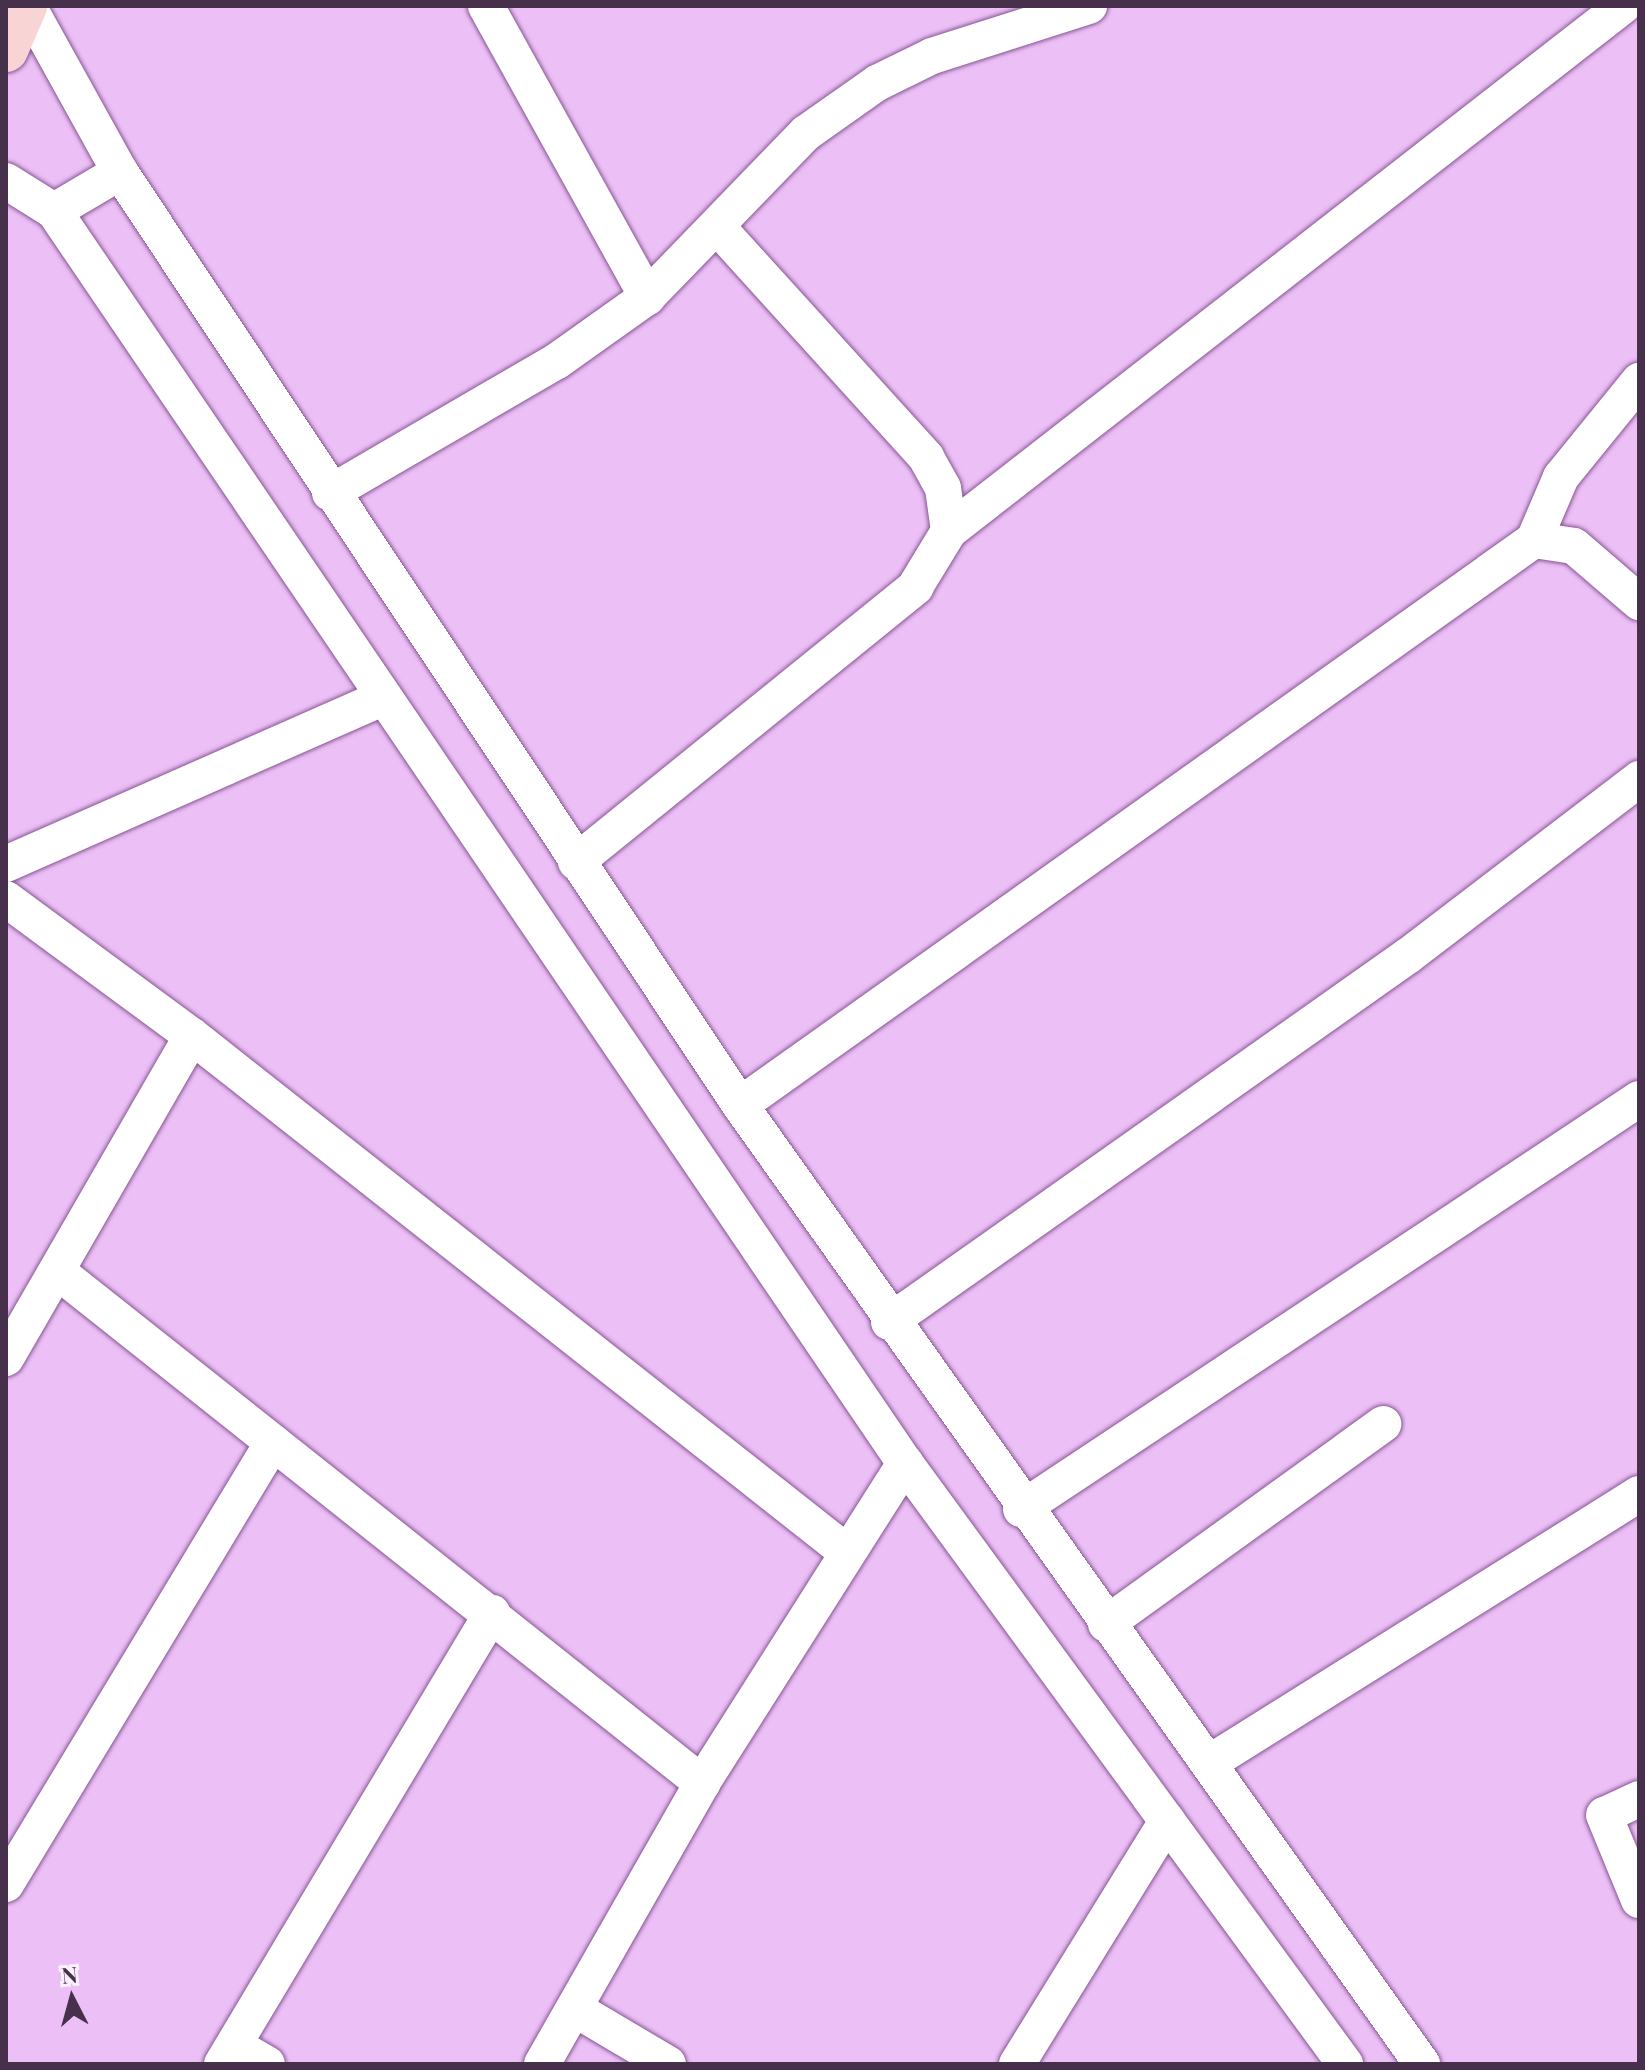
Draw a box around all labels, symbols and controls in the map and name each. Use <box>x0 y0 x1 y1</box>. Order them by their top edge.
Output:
north arrow <box>32 1958 112 2038</box>
text: N <box>60 1958 79 1990</box>

